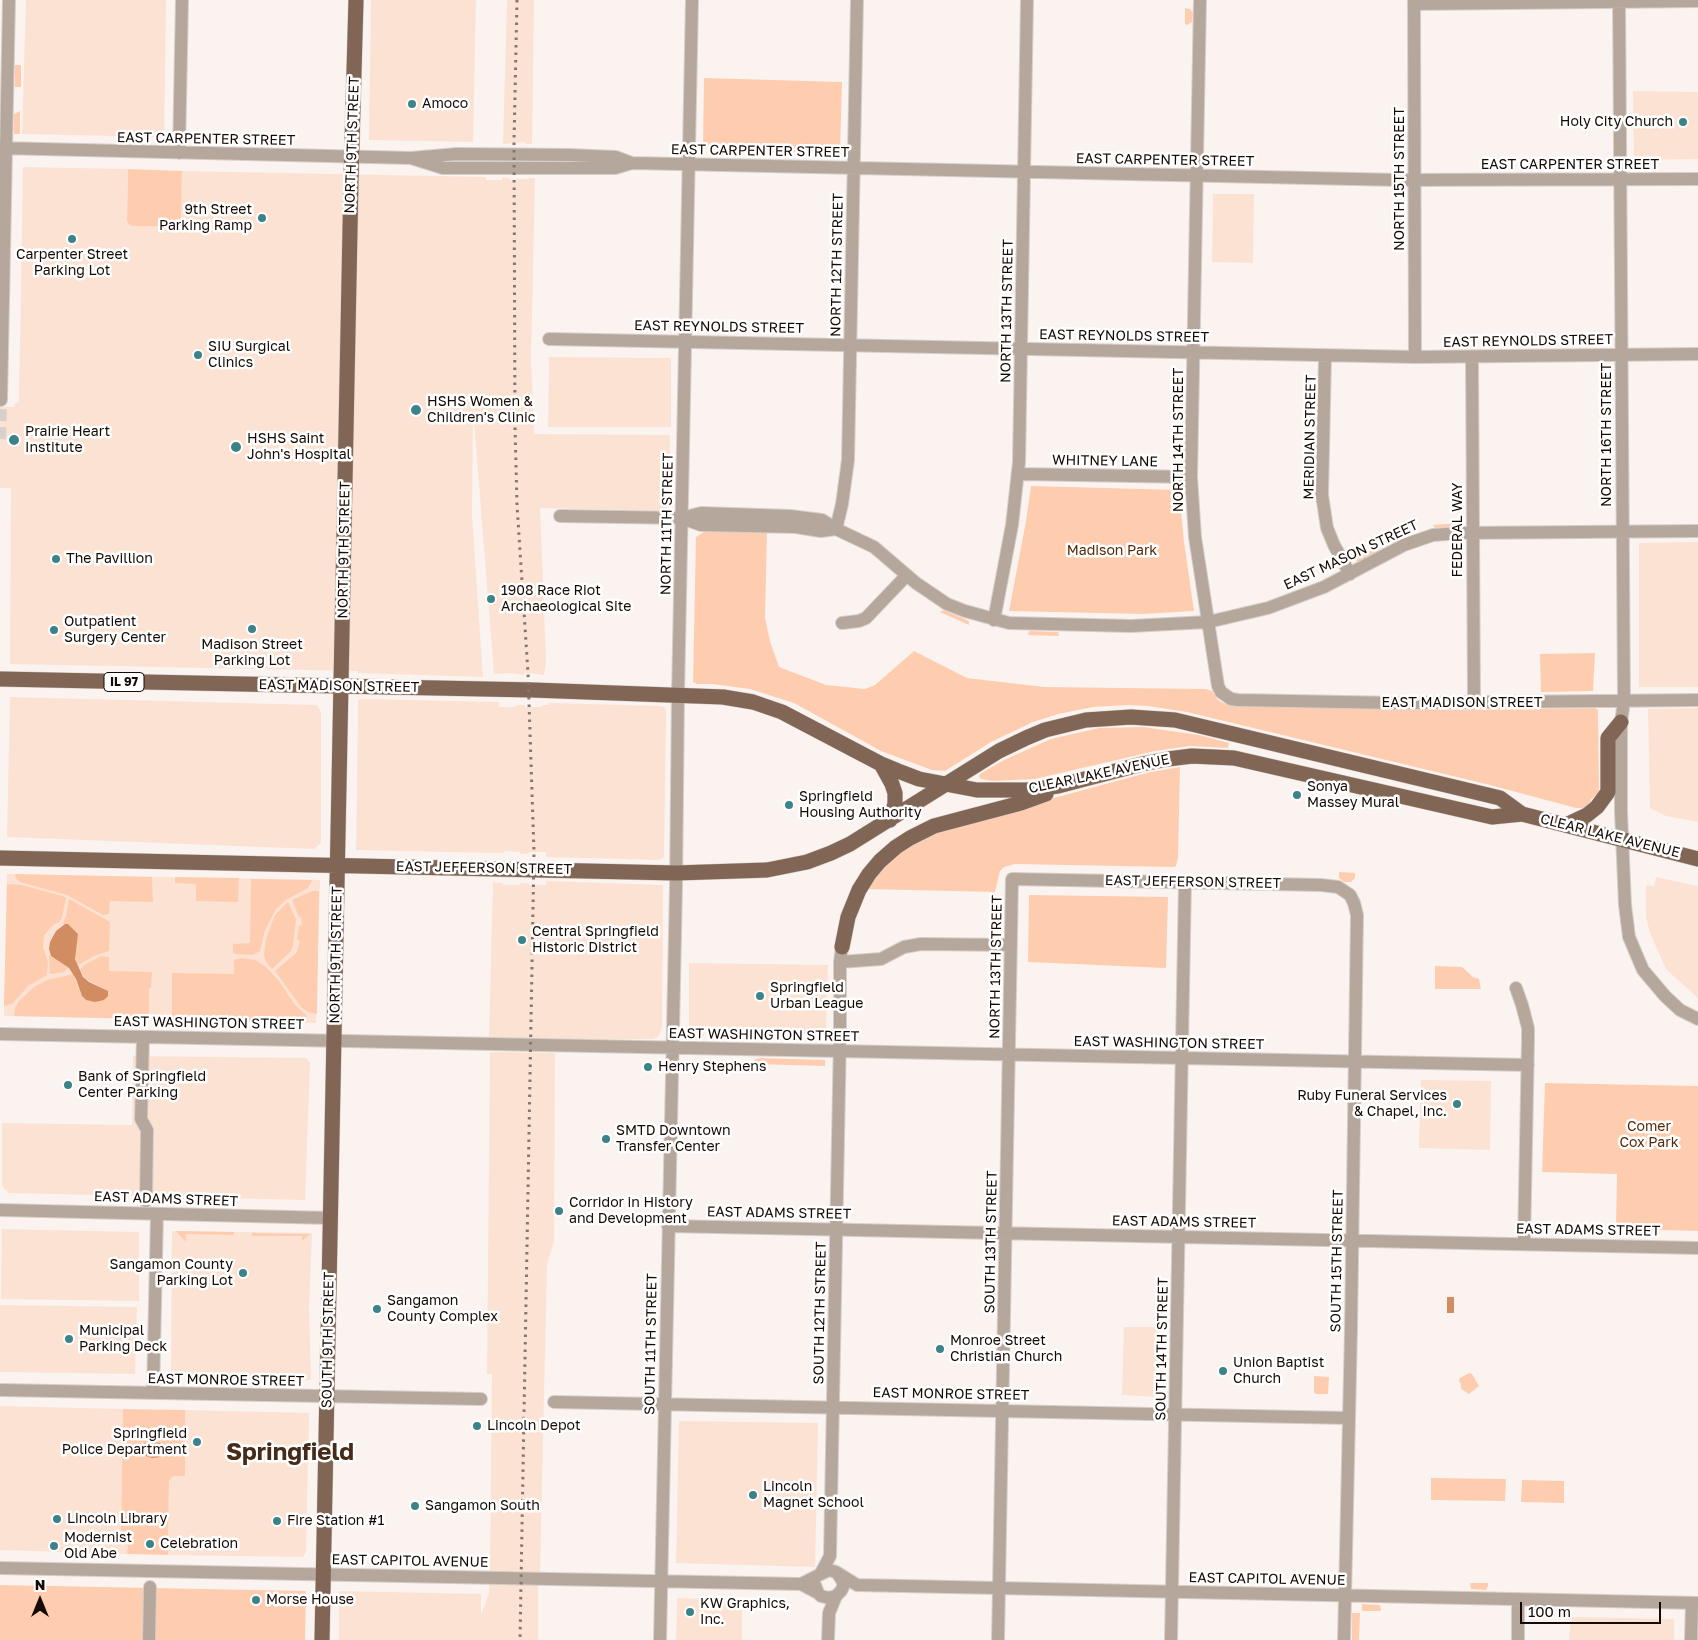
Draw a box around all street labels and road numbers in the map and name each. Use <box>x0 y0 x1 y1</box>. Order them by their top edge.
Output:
street label: NORTH 9TH STREET <box>341 76 363 214</box>
street label: NORTH 15TH STREET <box>1392 107 1408 251</box>
street label: EAST CARPENTER STREET <box>117 129 295 149</box>
street label: EAST CARPENTER STREET <box>671 141 849 161</box>
street label: EAST CARPENTER STREET <box>1076 150 1254 170</box>
street label: EAST CARPENTER STREET <box>1481 157 1659 173</box>
street label: NORTH 12TH STREET <box>827 193 847 337</box>
street label: NORTH 13TH STREET <box>997 239 1017 383</box>
street label: EAST REYNOLDS STREET <box>634 317 804 337</box>
street label: EAST REYNOLDS STREET <box>1039 326 1209 346</box>
street label: EAST REYNOLDS STREET <box>1443 331 1613 351</box>
street label: NORTH 16TH STREET <box>1599 363 1615 507</box>
street label: NORTH 14TH STREET <box>1171 368 1187 512</box>
street label: MERIDIAN STREET <box>1301 374 1319 500</box>
street label: WHITNEY LANE <box>1052 452 1158 470</box>
street label: NORTH 11TH STREET <box>657 453 677 595</box>
street label: NORTH 9TH STREET <box>334 481 354 619</box>
street label: FEDERAL WAY <box>1450 482 1466 578</box>
street label: EAST MASON STREET <box>1281 516 1421 594</box>
road number: IL 97 <box>104 672 144 692</box>
street label: EAST MADISON STREET <box>258 676 420 696</box>
street label: EAST MADISON STREET <box>1382 695 1542 711</box>
street label: CLEAR LAKE AVENUE <box>1027 751 1171 797</box>
street label: CLEAR LAKE AVENUE <box>1538 811 1682 861</box>
street label: EAST JEFFERSON STREET <box>396 858 572 878</box>
street label: EAST JEFFERSON STREET <box>1105 872 1281 892</box>
street label: NORTH 9TH STREET <box>326 886 346 1024</box>
street label: NORTH 13TH STREET <box>986 895 1006 1039</box>
street label: EAST WASHINGTON STREET <box>114 1013 304 1033</box>
street label: EAST WASHINGTON STREET <box>669 1025 859 1045</box>
street label: EAST WASHINGTON STREET <box>1074 1033 1264 1053</box>
street label: SOUTH 13TH STREET <box>981 1170 1001 1314</box>
street label: EAST ADAMS STREET <box>94 1188 238 1210</box>
street label: SOUTH 15TH STREET <box>1327 1189 1347 1333</box>
street label: EAST ADAMS STREET <box>707 1203 851 1223</box>
street label: EAST ADAMS STREET <box>1112 1212 1256 1232</box>
street label: EAST ADAMS STREET <box>1516 1220 1660 1240</box>
street label: SOUTH 12TH STREET <box>810 1241 830 1385</box>
street label: SOUTH 9TH STREET <box>318 1272 338 1408</box>
street label: SOUTH 11TH STREET <box>641 1273 661 1415</box>
street label: SOUTH 14TH STREET <box>1152 1277 1172 1421</box>
street label: EAST MONROE STREET <box>148 1370 304 1390</box>
street label: EAST MONROE STREET <box>873 1384 1029 1404</box>
street label: EAST CAPITOL AVENUE <box>332 1551 488 1571</box>
street label: EAST CAPITOL AVENUE <box>1189 1569 1345 1589</box>

